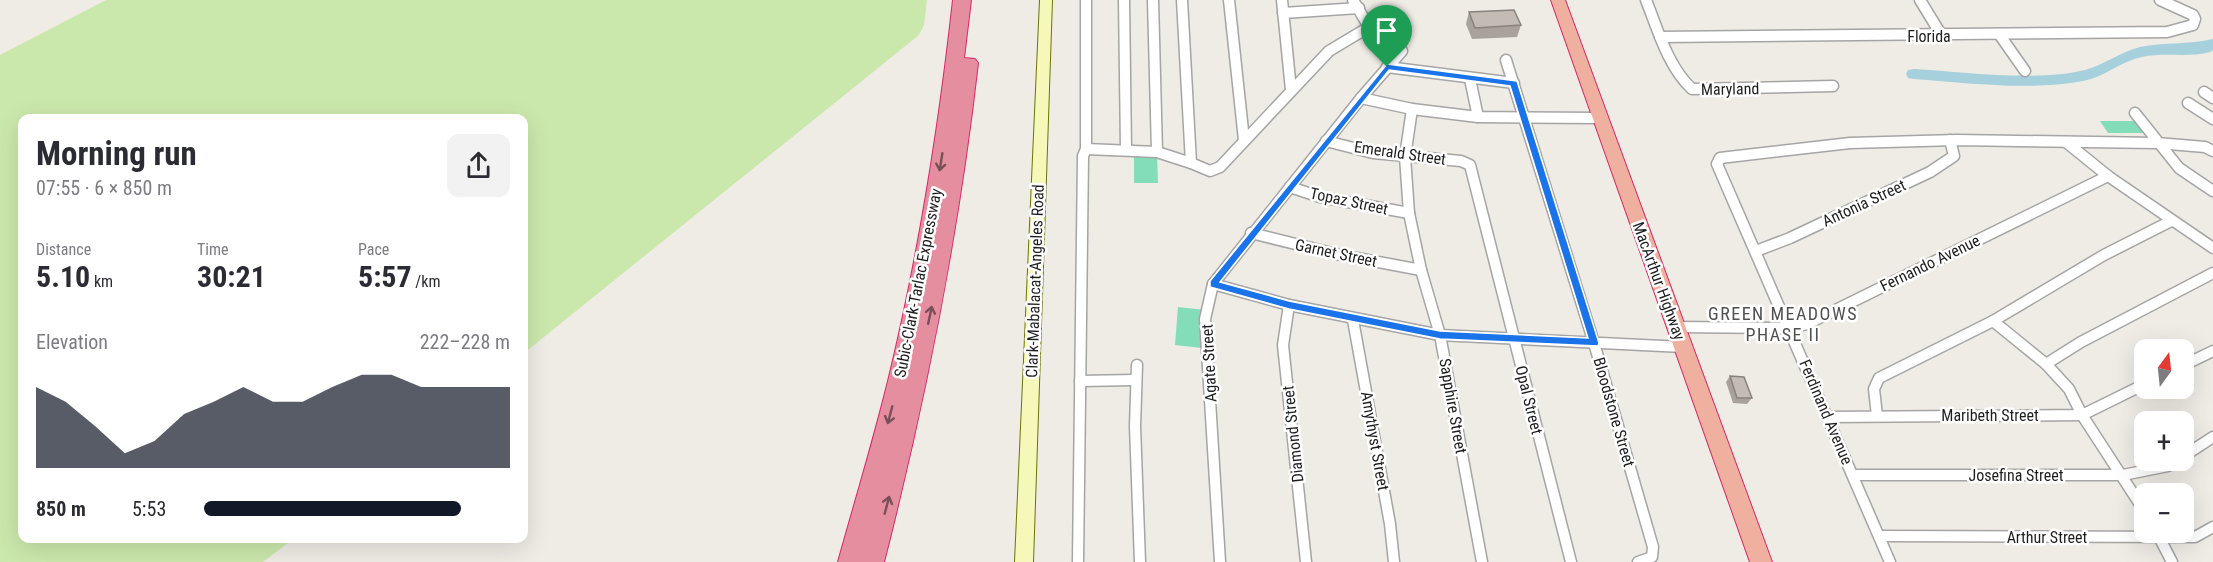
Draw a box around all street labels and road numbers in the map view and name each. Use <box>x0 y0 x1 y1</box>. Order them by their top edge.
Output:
street label: Florida <box>1907 27 1951 46</box>
street label: Maryland <box>1701 79 1759 99</box>
street label: Emerald Street <box>1353 137 1447 169</box>
street label: Antonia Street <box>1819 175 1909 231</box>
street label: Topaz Street <box>1308 183 1390 219</box>
street label: Clark-Mabalacat-Angeles Road <box>1022 184 1048 378</box>
street label: Subic-Clark-Tarlac Expressway <box>890 187 946 379</box>
street label: MacArthur Highway <box>1629 219 1689 343</box>
street label: Fernando Avenue <box>1877 231 1983 295</box>
street label: Garnet Street <box>1293 235 1379 271</box>
street label: Agate Street <box>1197 323 1221 403</box>
street label: Bloodstone Street <box>1589 355 1639 469</box>
street label: Sapphire Street <box>1435 357 1471 455</box>
street label: Ferdinand Avenue <box>1795 357 1857 467</box>
street label: Opal Street <box>1511 364 1547 437</box>
street label: Diamond Street <box>1278 384 1308 483</box>
street label: Amythyst Street <box>1357 390 1393 492</box>
street label: Maribeth Street <box>1941 406 2039 425</box>
street label: Josefina Street <box>1969 466 2064 485</box>
street label: Arthur Street <box>2007 528 2088 547</box>

